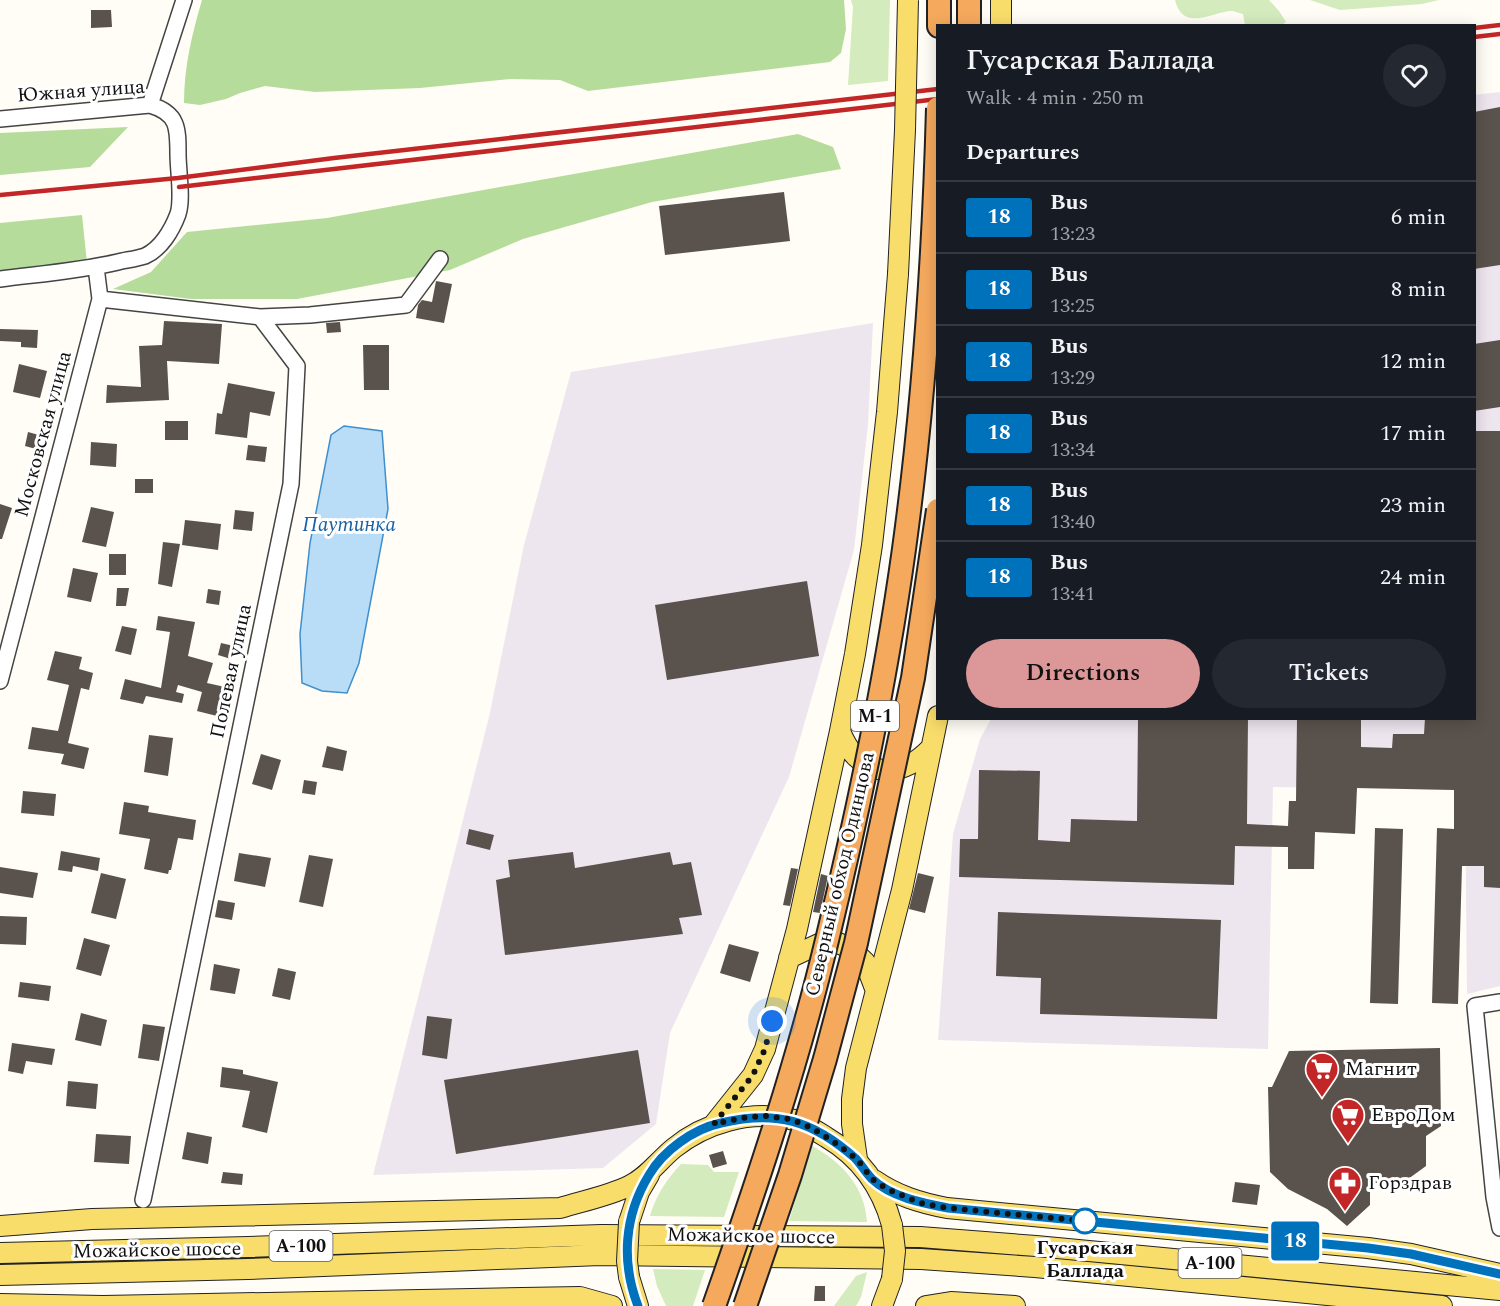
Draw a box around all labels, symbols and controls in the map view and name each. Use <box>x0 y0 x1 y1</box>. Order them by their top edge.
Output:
text: Гусарская Баллада <box>966 39 1215 82</box>
button: heart <box>1383 44 1446 107</box>
street label: Южная улица <box>16 72 146 110</box>
text: Walk · 4 min · 250 m <box>966 83 1144 113</box>
text: Departures <box>966 136 1080 169</box>
text: Bus <box>1050 186 1088 219</box>
text: 18 <box>987 201 1011 233</box>
text: 6 min <box>1391 201 1446 234</box>
text: 13:23 <box>1050 219 1095 249</box>
text: Bus <box>1050 258 1088 291</box>
text: 18 <box>987 273 1011 305</box>
text: 8 min <box>1391 273 1446 306</box>
text: 13:25 <box>1050 291 1095 321</box>
text: Bus <box>1050 330 1088 363</box>
text: 18 <box>987 345 1011 377</box>
text: 12 min <box>1380 345 1446 378</box>
street label: Московская улица <box>6 347 80 520</box>
text: 13:29 <box>1050 363 1095 393</box>
text: Bus <box>1050 402 1088 435</box>
text: 18 <box>987 417 1011 449</box>
text: 17 min <box>1380 417 1446 450</box>
text: 13:34 <box>1050 435 1095 465</box>
text: Bus <box>1050 474 1088 507</box>
text: 18 <box>987 489 1011 521</box>
text: 23 min <box>1380 489 1446 522</box>
text: 13:40 <box>1050 507 1095 537</box>
water label: Паутинка <box>302 509 396 541</box>
text: Bus <box>1050 546 1088 579</box>
text: 18 <box>987 561 1011 593</box>
text: 24 min <box>1380 561 1446 594</box>
text: 13:41 <box>1050 579 1095 609</box>
street label: Полевая улица <box>202 601 260 741</box>
button: Directions <box>966 639 1200 708</box>
button: Tickets <box>1212 639 1446 708</box>
road number: М-1 <box>851 701 899 731</box>
street label: Северный обход Одинцова <box>797 749 883 999</box>
your location <box>757 1006 787 1036</box>
supermarket icon: Магнит <box>1304 1051 1340 1098</box>
place label: Магнит <box>1345 1054 1417 1084</box>
supermarket icon: ЕвроДом <box>1330 1097 1366 1144</box>
place label: ЕвроДом <box>1371 1100 1456 1130</box>
pharmacy icon: Горздрав <box>1327 1165 1363 1212</box>
place label: Горздрав <box>1368 1168 1452 1198</box>
marker: Гусарская Баллада <box>1072 1208 1098 1234</box>
street label: Можайское шоссе <box>667 1220 835 1252</box>
line badge: 18 <box>1268 1222 1322 1260</box>
text: 18 <box>1283 1225 1307 1257</box>
road number: А-100 <box>270 1231 332 1261</box>
place label: Гусарская Баллада <box>1036 1233 1134 1286</box>
street label: Можайское шоссе <box>73 1234 241 1266</box>
road number: А-100 <box>1178 1248 1242 1278</box>

